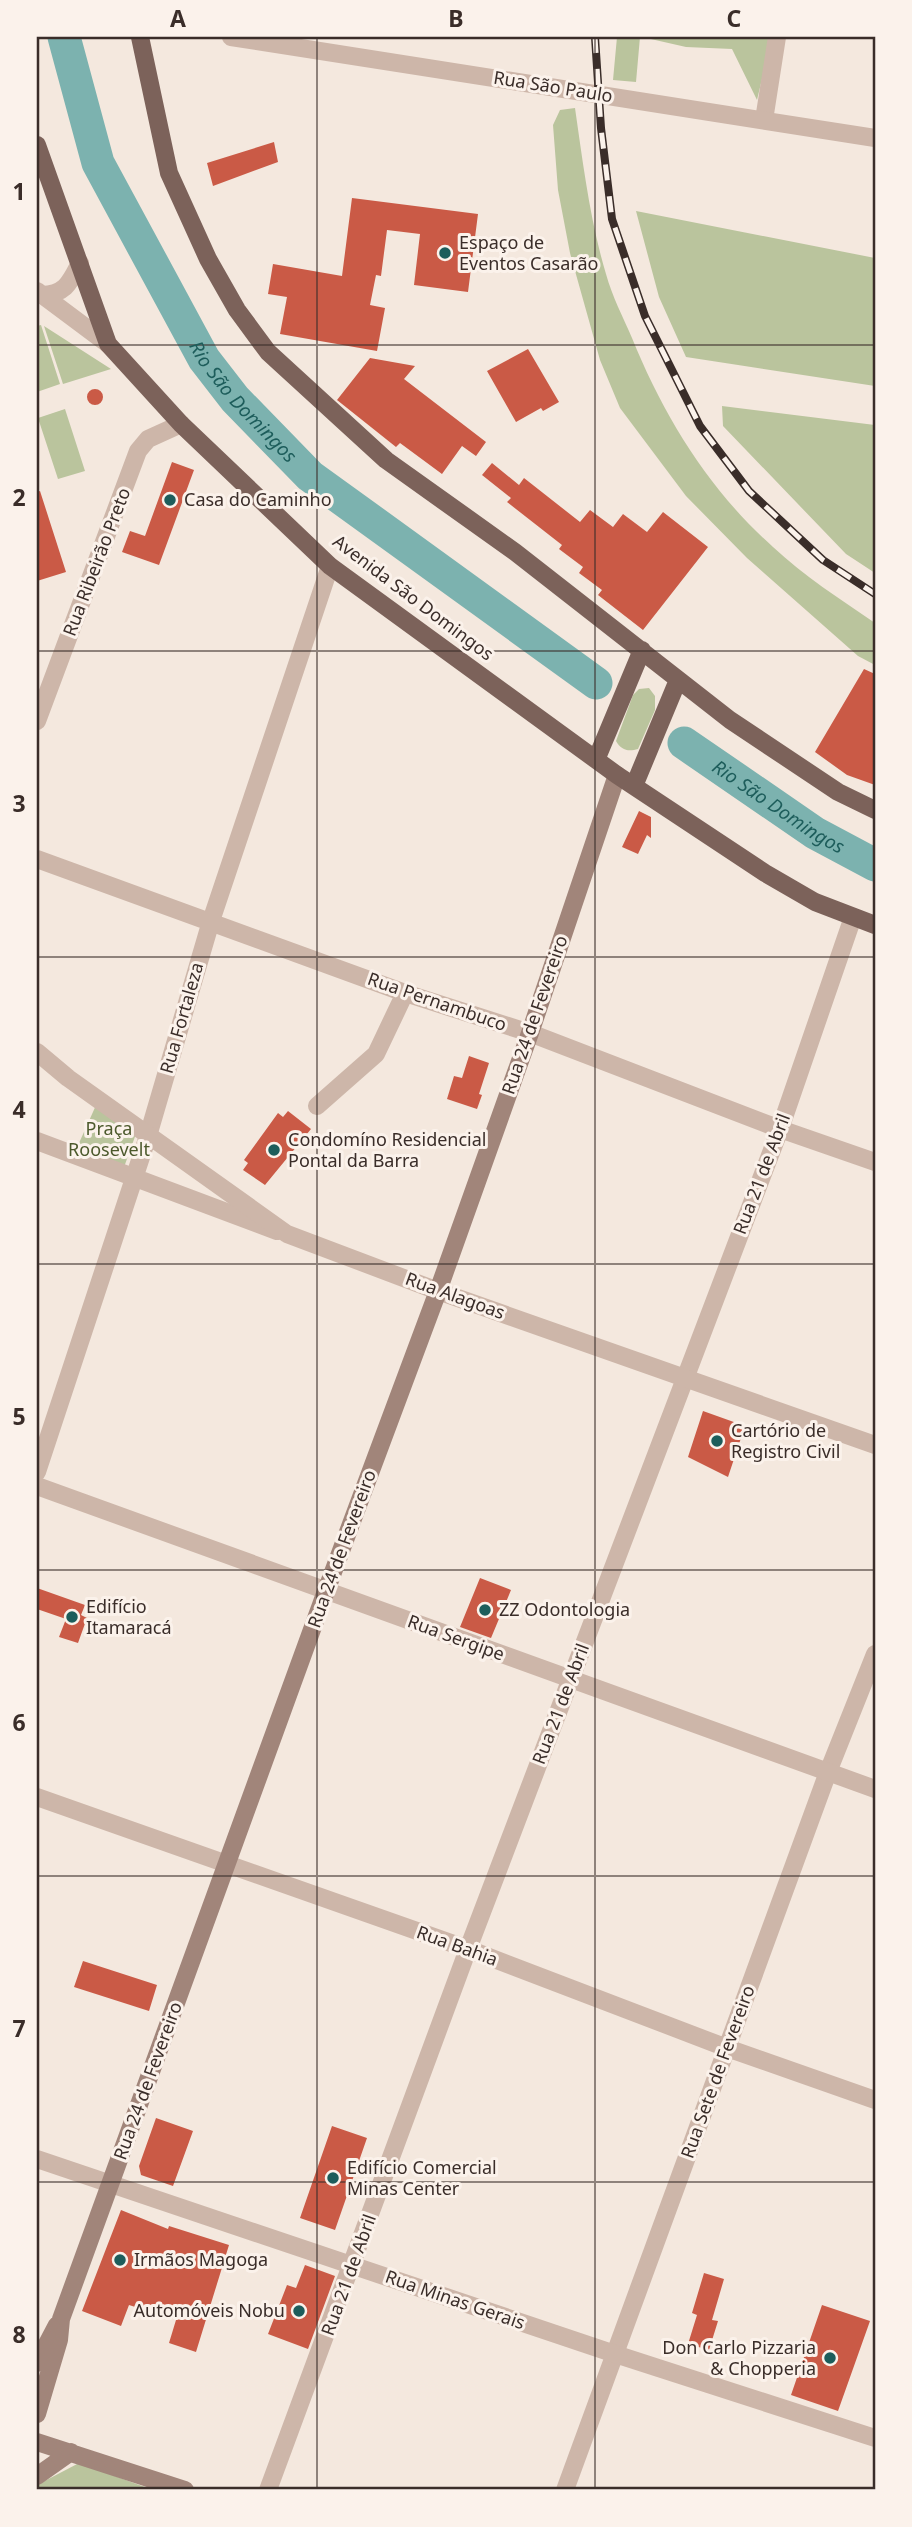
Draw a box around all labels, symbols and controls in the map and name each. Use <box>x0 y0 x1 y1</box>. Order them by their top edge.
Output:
text: A <box>170 2 186 34</box>
text: B <box>448 2 464 34</box>
text: C <box>727 2 742 34</box>
street label: Rua São Paulo <box>492 65 614 107</box>
text: 1 <box>12 175 26 207</box>
place label: Espaço de Eventos Casarão <box>459 230 598 275</box>
marker: Espaço de Eventos Casarão <box>437 245 453 261</box>
water label: Rio São Domingos <box>184 336 303 468</box>
text: 2 <box>12 481 26 513</box>
street label: Rua Ribeirão Preto <box>57 484 135 639</box>
place label: Casa do Caminho <box>184 487 332 511</box>
marker: Casa do Caminho <box>162 492 178 508</box>
street label: Avenida São Domingos <box>328 529 499 666</box>
water label: Rio São Domingos <box>707 753 849 859</box>
text: 3 <box>12 787 26 819</box>
street label: Rua 24 de Fevereiro <box>496 932 573 1097</box>
street label: Rua Fortaleza <box>154 959 208 1076</box>
street label: Rua Pernambuco <box>365 966 510 1036</box>
text: 4 <box>12 1093 26 1125</box>
street label: Rua 21 de Abril <box>727 1110 795 1237</box>
park label: Praça Roosevelt <box>68 1116 150 1161</box>
place label: Condomíno Residencial Pontal da Barra <box>288 1127 487 1172</box>
marker: Condomíno Residencial Pontal da Barra <box>266 1142 282 1158</box>
street label: Rua Alagoas <box>402 1266 508 1324</box>
text: 5 <box>12 1400 26 1432</box>
place label: Cartório de Registro Civil <box>731 1418 840 1463</box>
marker: Cartório de Registro Civil <box>709 1433 725 1449</box>
street label: Rua 24 de Fevereiro <box>301 1466 381 1631</box>
place label: Edifício Itamaracá <box>86 1594 172 1639</box>
place label: ZZ Odontologia <box>499 1597 630 1621</box>
marker: ZZ Odontologia <box>477 1602 493 1618</box>
street label: Rua Sergipe <box>405 1608 508 1666</box>
marker: Edifício Itamaracá <box>64 1609 80 1625</box>
street label: Rua 21 de Abril <box>526 1640 594 1767</box>
text: 6 <box>12 1706 26 1738</box>
street label: Rua Bahia <box>413 1919 501 1971</box>
street label: Rua Sete de Fevereiro <box>675 1982 760 2162</box>
street label: Rua 24 de Fevereiro <box>107 1998 187 2163</box>
text: 7 <box>12 2012 26 2044</box>
place label: Edifício Comercial Minas Center <box>347 2155 497 2200</box>
marker: Edifício Comercial Minas Center <box>325 2170 341 2186</box>
street label: Rua 21 de Abril <box>315 2211 381 2339</box>
place label: Irmãos Magoga <box>134 2247 268 2271</box>
marker: Irmãos Magoga <box>112 2252 128 2268</box>
street label: Rua Minas Gerais <box>382 2264 528 2334</box>
place label: Automóveis Nobu <box>134 2298 285 2322</box>
marker: Automóveis Nobu <box>291 2303 307 2319</box>
text: 8 <box>12 2318 26 2350</box>
place label: Don Carlo Pizzaria & Chopperia <box>662 2335 816 2380</box>
marker: Don Carlo Pizzaria & Chopperia <box>822 2350 838 2366</box>

